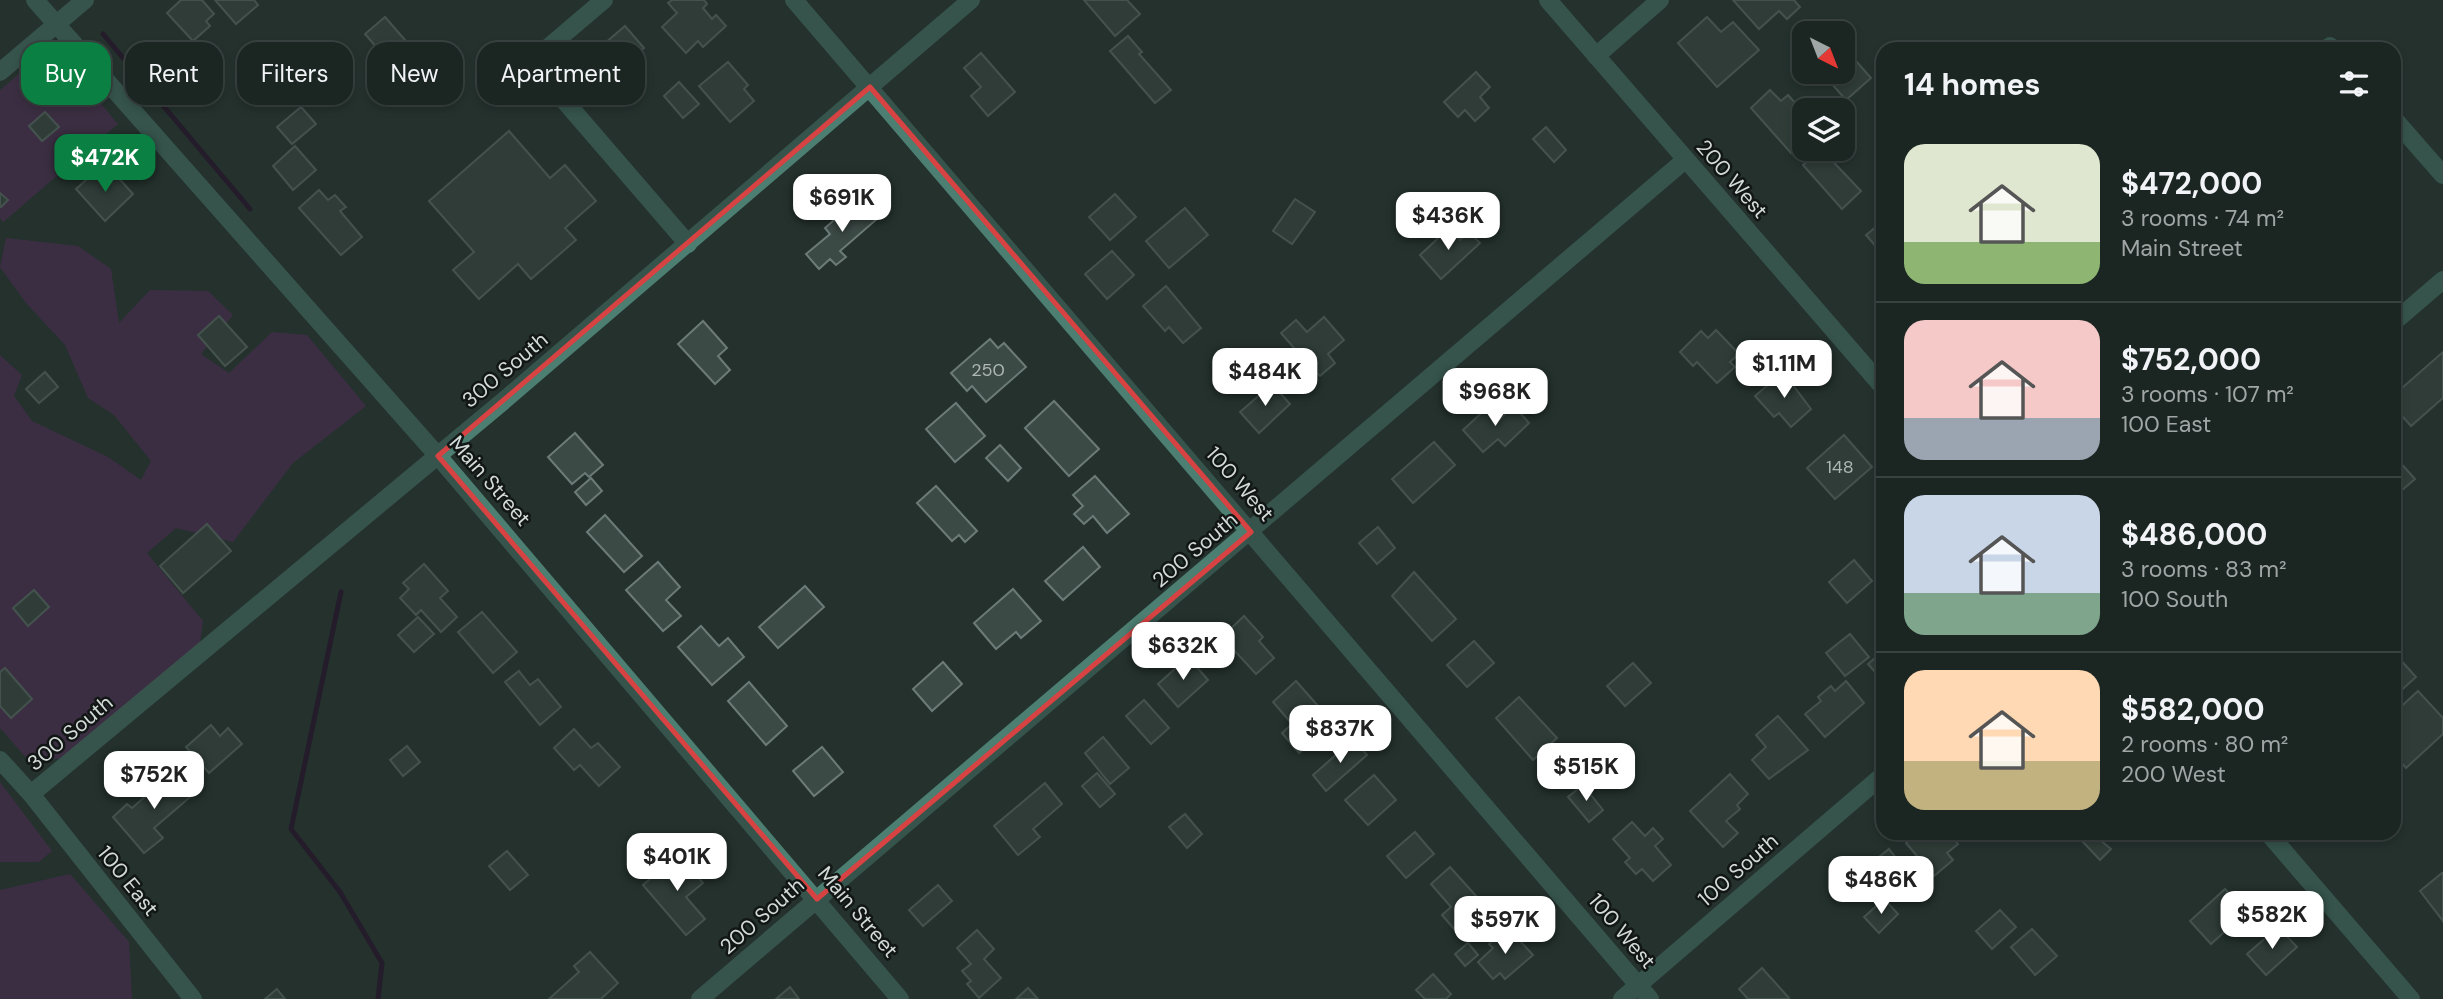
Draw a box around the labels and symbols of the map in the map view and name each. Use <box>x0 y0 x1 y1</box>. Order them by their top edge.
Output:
north arrow <box>1792 21 1855 84</box>
pin: $472K <box>56 134 154 194</box>
street label: 200 West <box>1690 134 1774 224</box>
pin: $691K <box>793 174 891 234</box>
pin: $436K <box>1399 192 1497 252</box>
street label: 300 South <box>456 326 554 414</box>
pin: $1.11M <box>1727 340 1841 400</box>
pin: $484K <box>1216 348 1314 408</box>
house number: 250 <box>971 358 1005 382</box>
pin: $968K <box>1446 368 1544 428</box>
street label: Main Street <box>443 430 537 532</box>
street label: 100 West <box>1200 441 1280 527</box>
house number: 148 <box>1826 455 1854 479</box>
street label: 200 South <box>1146 506 1244 594</box>
pin: $632K <box>1134 622 1232 682</box>
street label: 300 South <box>21 689 119 777</box>
pin: $837K <box>1291 706 1389 765</box>
pin: $515K <box>1537 744 1635 803</box>
pin: $752K <box>105 752 203 811</box>
street label: 100 South <box>1692 827 1784 913</box>
pin: $401K <box>628 834 726 893</box>
street label: 100 East <box>91 840 165 922</box>
pin: $486K <box>1832 856 1930 916</box>
street label: Main Street <box>812 860 904 964</box>
street label: 200 South <box>714 872 810 960</box>
street label: 100 West <box>1582 887 1662 975</box>
pin: $582K <box>2223 892 2321 951</box>
pin: $597K <box>1456 897 1554 956</box>

